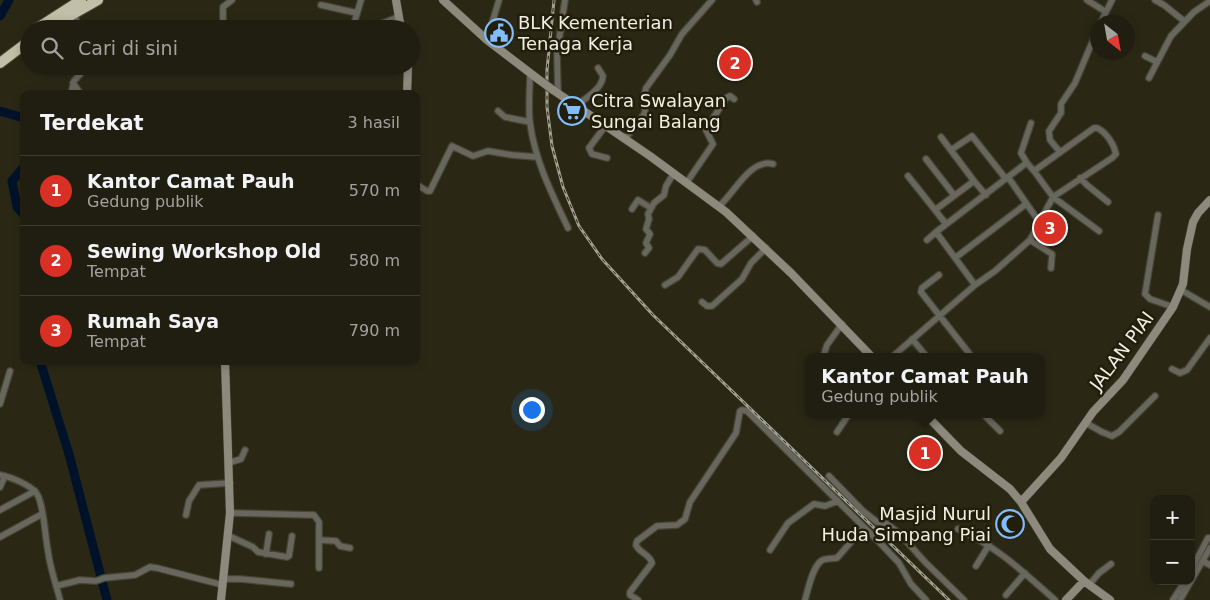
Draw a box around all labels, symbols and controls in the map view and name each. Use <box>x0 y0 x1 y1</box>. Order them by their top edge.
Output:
place label: BLK Kementerian Tenaga Kerja <box>517 12 673 54</box>
north arrow <box>1090 15 1135 60</box>
public building icon: BLK Kementerian Tenaga Kerja <box>484 18 514 48</box>
search box <box>20 20 420 75</box>
icon: search <box>38 34 66 62</box>
text: Cari di sini <box>78 37 178 59</box>
pin: 2 <box>719 44 751 82</box>
place label: Citra Swalayan Sungai Balang <box>591 90 726 132</box>
supermarket icon: Citra Swalayan Sungai Balang <box>557 96 587 126</box>
text: Terdekat <box>40 111 144 135</box>
text: 3 hasil <box>348 113 400 132</box>
text: Kantor Camat Pauh <box>87 170 295 192</box>
text: 1 <box>50 181 62 200</box>
text: 570 m <box>349 181 400 200</box>
text: Gedung publik <box>87 192 204 211</box>
pin: 3 <box>1034 209 1066 247</box>
text: Sewing Workshop Old <box>87 240 321 262</box>
text: 2 <box>50 251 62 270</box>
text: 580 m <box>349 251 400 270</box>
text: Tempat <box>87 262 146 281</box>
street label: JALAN PIAI <box>1085 307 1158 395</box>
text: Rumah Saya <box>87 310 219 332</box>
text: 3 <box>50 321 62 340</box>
text: 790 m <box>349 321 400 340</box>
text: Tempat <box>87 332 146 351</box>
popup <box>805 353 1045 418</box>
text: Kantor Camat Pauh <box>821 365 1029 387</box>
text: Gedung publik <box>821 387 938 406</box>
your location <box>519 397 545 423</box>
pin: 1 <box>909 434 941 472</box>
map controls <box>1150 495 1195 585</box>
button: + <box>1150 495 1195 540</box>
place label: Masjid Nurul Huda Simpang Piai <box>821 503 991 545</box>
mosque icon: Masjid Nurul Huda Simpang Piai <box>995 509 1025 539</box>
button: − <box>1150 540 1195 585</box>

